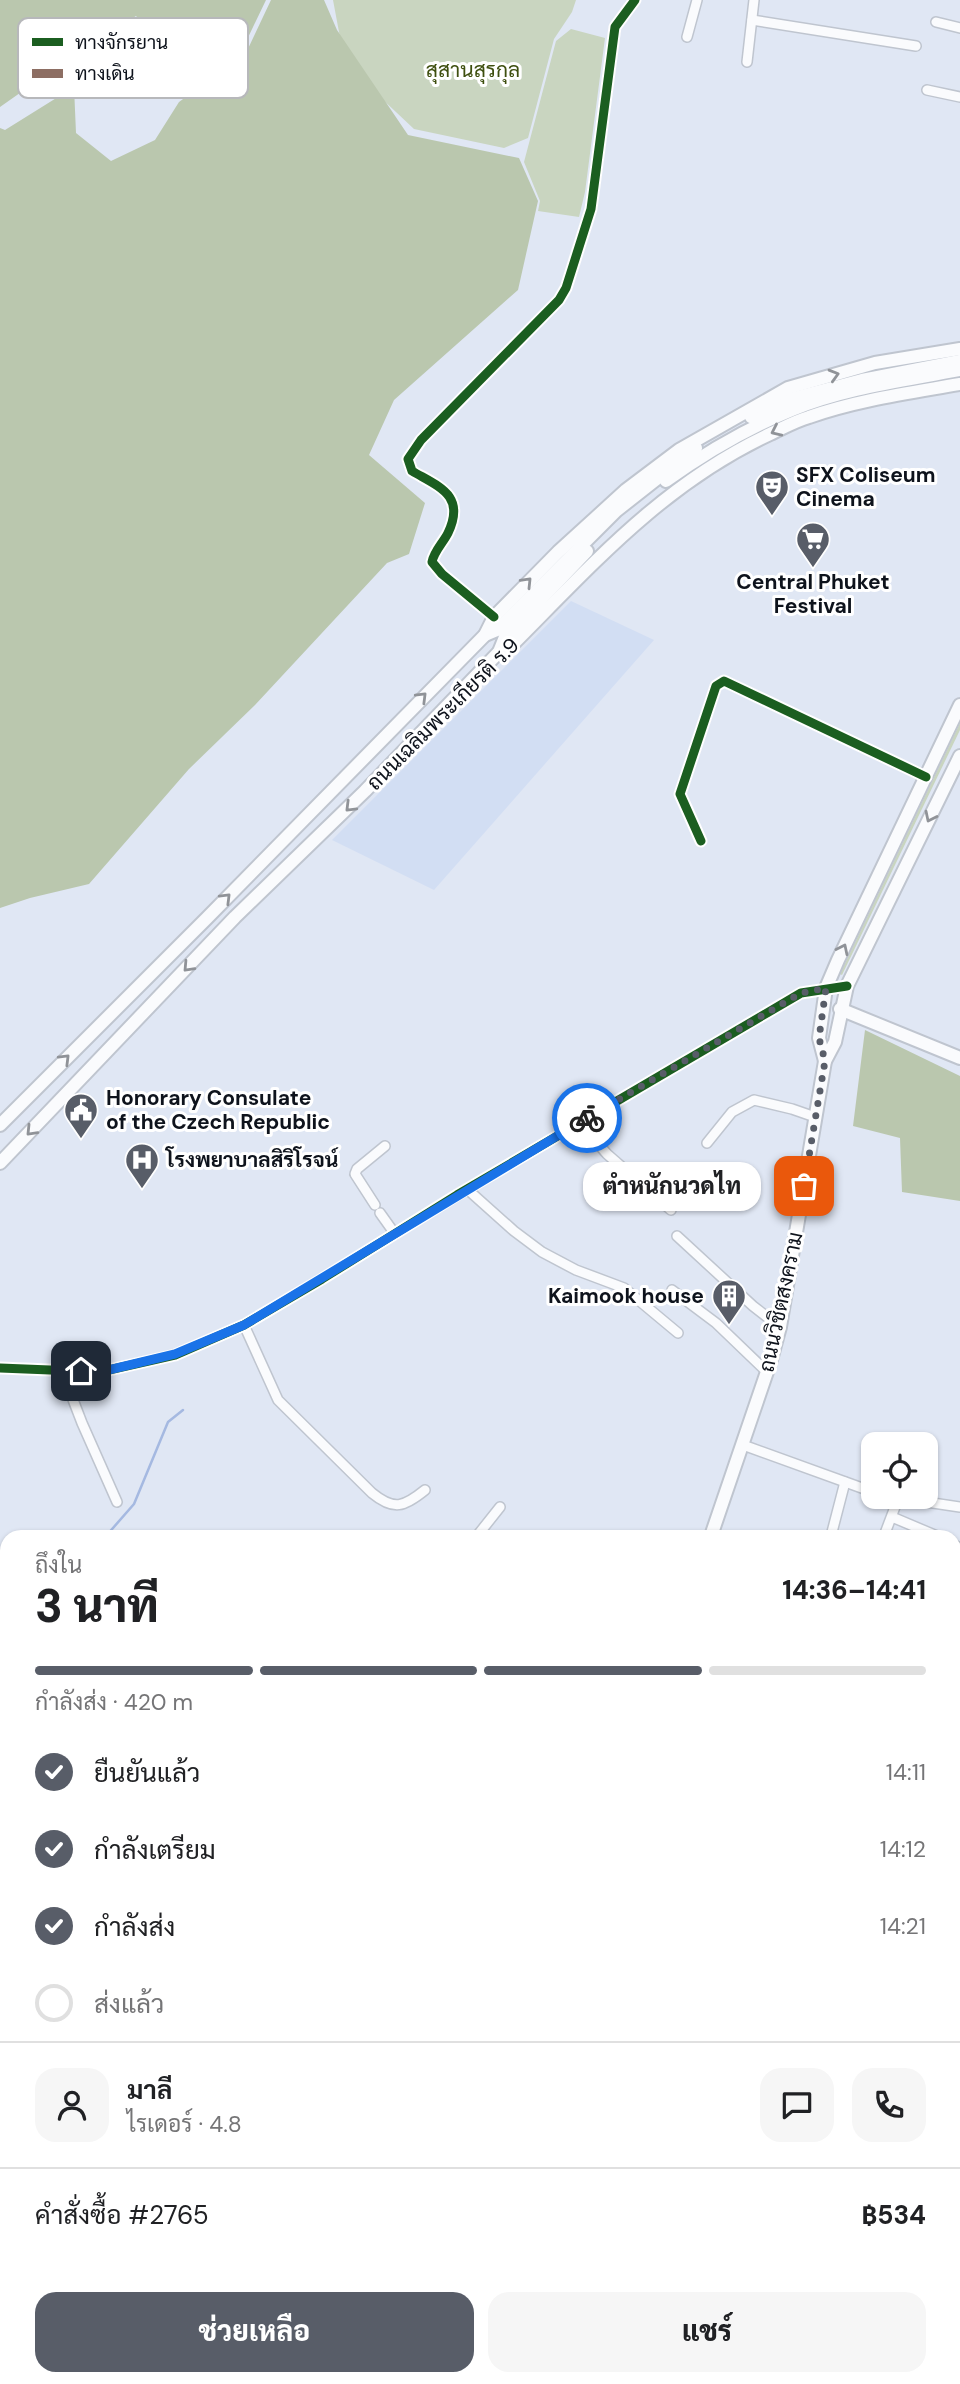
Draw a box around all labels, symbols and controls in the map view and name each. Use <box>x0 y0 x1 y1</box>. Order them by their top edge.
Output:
legend <box>18 18 248 98</box>
text: ทางจักรยาน <box>75 30 168 55</box>
park label: สุสานสุรกุล <box>426 56 520 84</box>
text: ทางเดิน <box>75 61 135 86</box>
one-way arrow <box>827 369 839 384</box>
one-way arrow <box>771 423 783 437</box>
place label: SFX Coliseum Cinema <box>796 461 936 513</box>
theatre icon: SFX Coliseum Cinema <box>753 468 791 517</box>
supermarket icon: Central Phuket Festival <box>794 520 832 569</box>
place label: Central Phuket Festival <box>736 568 890 620</box>
one-way arrow <box>519 578 532 591</box>
street label: ถนนเฉลิมพระเกียรติ ร.9 <box>361 632 525 796</box>
one-way arrow <box>414 692 427 705</box>
one-way arrow <box>345 798 358 811</box>
one-way arrow <box>924 810 938 822</box>
one-way arrow <box>218 893 231 906</box>
one-way arrow <box>835 944 849 956</box>
one-way arrow <box>184 958 196 971</box>
one-way arrow <box>57 1054 70 1067</box>
courier <box>552 1083 622 1153</box>
place label: Honorary Consulate of the Czech Republic <box>106 1084 330 1136</box>
public building icon: Honorary Consulate of the Czech Republic <box>62 1091 100 1140</box>
icon: bike <box>568 1099 606 1137</box>
one-way arrow <box>27 1123 40 1136</box>
hospital icon: โรงพยาบาลสิริโรจน์ <box>123 1141 161 1190</box>
place label: โรงพยาบาลสิริโรจน์ <box>164 1146 339 1174</box>
pin <box>774 1156 834 1216</box>
callout: ตำหนักนวดไท <box>584 1162 762 1210</box>
icon: bag <box>785 1167 823 1205</box>
text: ตำหนักนวดไท <box>603 1171 741 1201</box>
street label: ถนนวิชิตสงคราม <box>752 1229 810 1375</box>
building icon: Kaimook house <box>710 1277 748 1326</box>
place label: Kaimook house <box>548 1282 704 1310</box>
pin <box>51 1341 111 1401</box>
icon: home <box>62 1352 100 1390</box>
map controls <box>861 1432 938 1509</box>
button: locate <box>861 1432 938 1509</box>
text: ถึงใน <box>35 1550 82 1580</box>
text: 14:36–14:41 <box>782 1573 926 1607</box>
text: 3 นาที <box>35 1576 159 1636</box>
text: กำลังส่ง · 420 m <box>35 1687 193 1717</box>
icon: check <box>35 1753 73 1791</box>
text: ยืนยันแล้ว <box>94 1756 200 1790</box>
text: 14:11 <box>886 1757 926 1787</box>
icon: check <box>35 1830 73 1868</box>
text: กำลังเตรียม <box>94 1833 216 1867</box>
text: 14:12 <box>880 1834 926 1864</box>
icon: check <box>35 1907 73 1945</box>
text: กำลังส่ง <box>94 1910 175 1944</box>
text: 14:21 <box>880 1911 926 1941</box>
text: ส่งแล้ว <box>94 1987 164 2021</box>
button: person <box>35 2068 109 2142</box>
button: chat <box>760 2068 834 2142</box>
button: phone <box>852 2068 926 2142</box>
text: มาลี <box>127 2073 172 2107</box>
text: ไรเดอร์ · 4.8 <box>127 2109 242 2139</box>
text: คำสั่งซื้อ #2765 <box>35 2198 209 2232</box>
text: ฿534 <box>862 2198 926 2232</box>
button: ช่วยเหลือ <box>35 2292 474 2372</box>
button: แชร์ <box>488 2292 926 2372</box>

